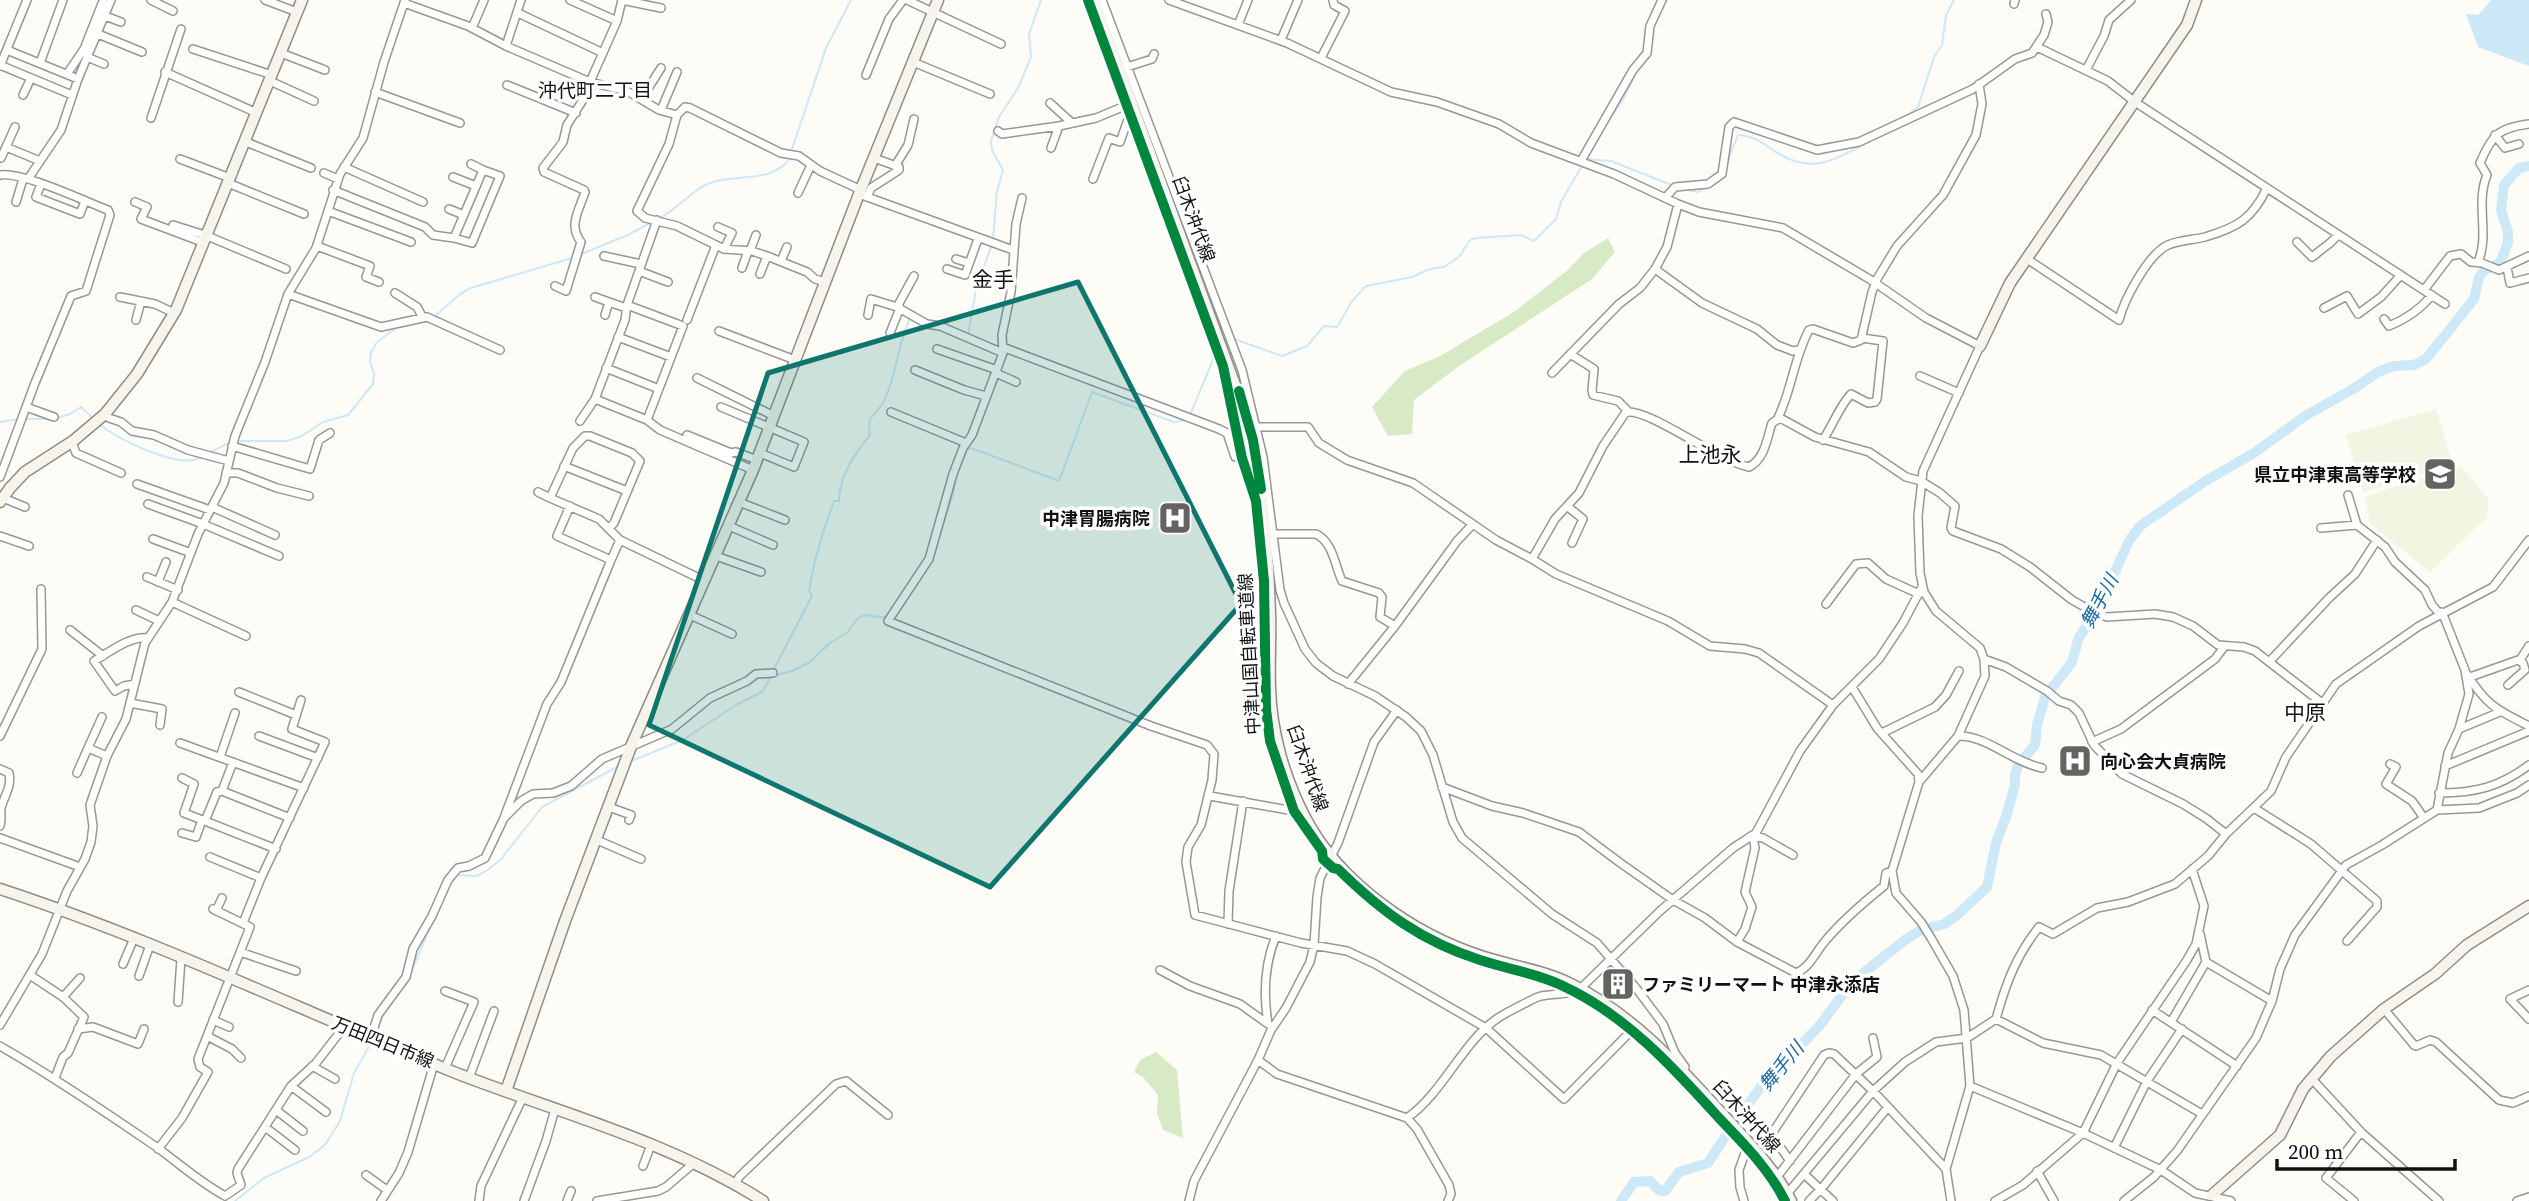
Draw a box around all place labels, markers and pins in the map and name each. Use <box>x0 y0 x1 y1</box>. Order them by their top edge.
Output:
school or university icon: 県立中津東高等学校 <box>2421 455 2459 493</box>
place label: 県立中津東高等学校 <box>2254 462 2416 487</box>
hospital icon: 中津胃腸病院 <box>1156 499 1194 537</box>
place label: 中津胃腸病院 <box>1042 506 1150 531</box>
hospital icon: 向心会大貞病院 <box>2056 742 2094 780</box>
place label: 向心会大貞病院 <box>2100 749 2226 774</box>
building icon: ファミリーマート 中津永添店 <box>1599 965 1637 1003</box>
place label: ファミリーマート 中津永添店 <box>1642 972 1880 997</box>

